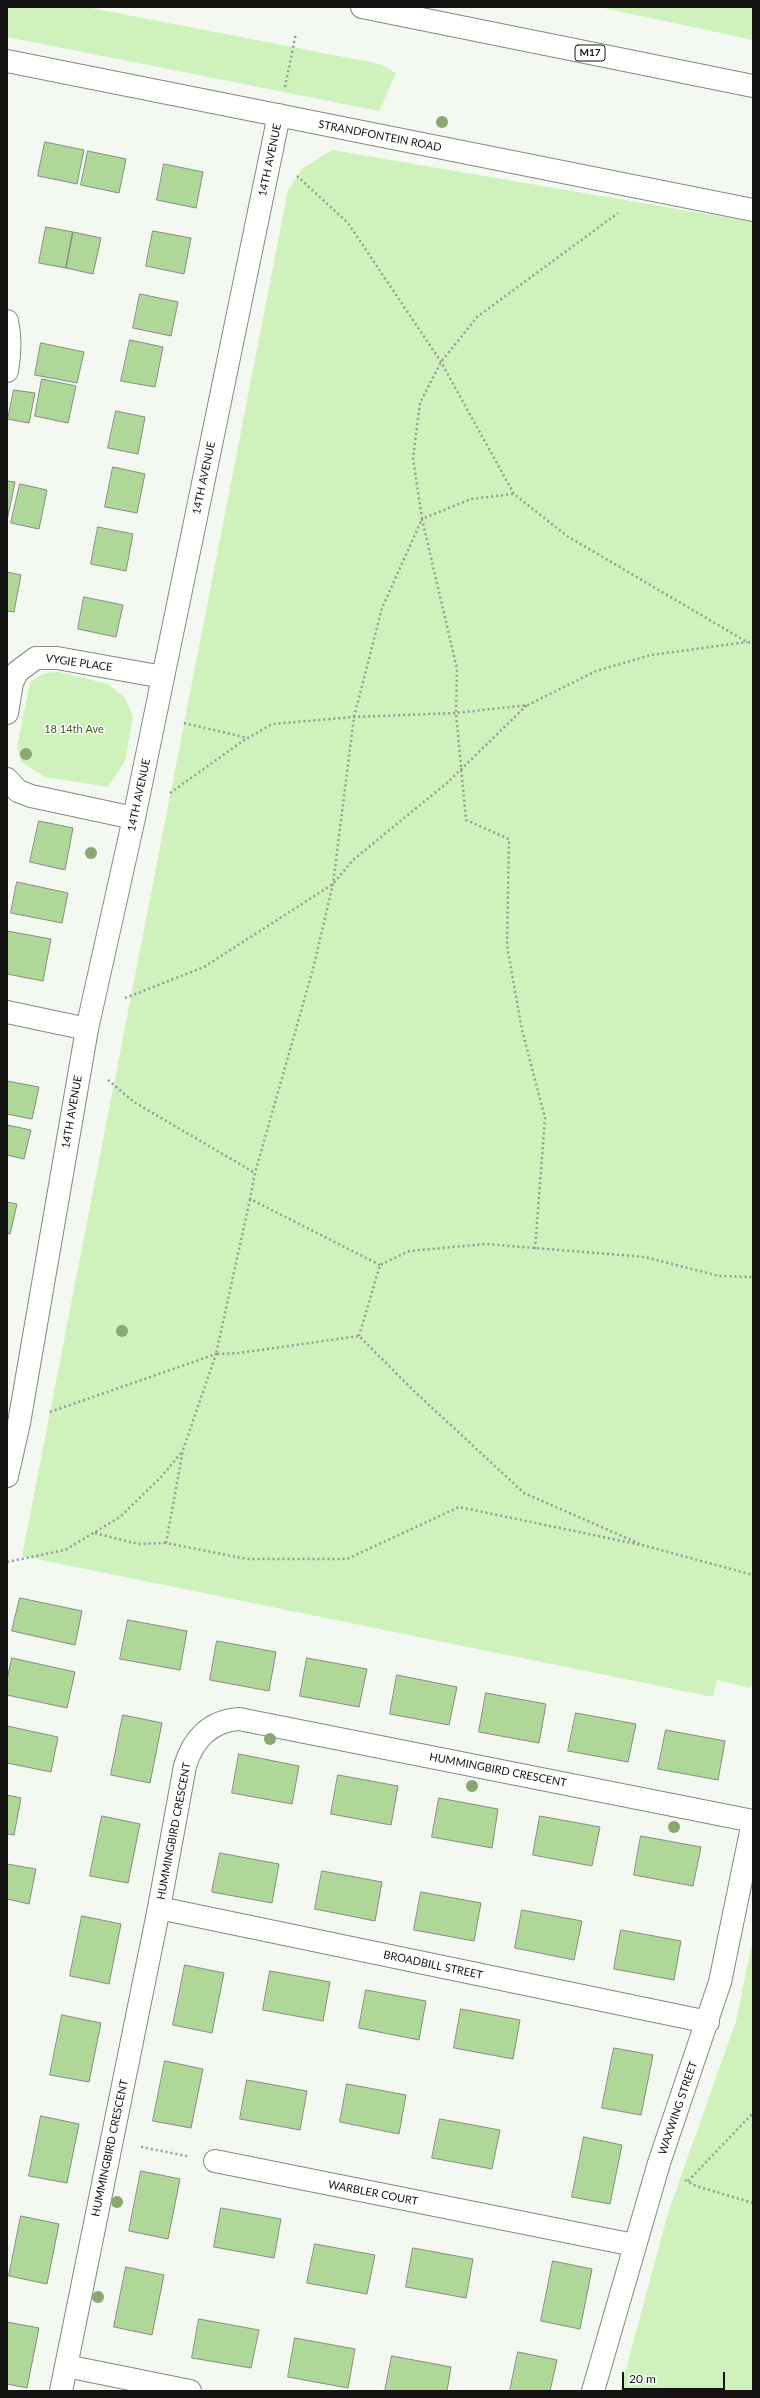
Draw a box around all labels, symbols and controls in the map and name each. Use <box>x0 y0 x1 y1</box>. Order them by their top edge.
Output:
road number: M17 <box>575 45 605 61</box>
street label: STRANDFONTEIN ROAD <box>317 118 443 154</box>
street label: 14TH AVENUE <box>256 122 284 198</box>
street label: 14TH AVENUE <box>190 440 218 516</box>
street label: VYGIE PLACE <box>45 652 113 674</box>
park label: 18 14th Ave <box>44 722 104 736</box>
street label: 14TH AVENUE <box>125 757 153 833</box>
street label: 14TH AVENUE <box>59 1074 85 1150</box>
street label: HUMMINGBIRD CRESCENT <box>428 1750 568 1790</box>
street label: HUMMINGBIRD CRESCENT <box>154 1761 194 1901</box>
street label: BROADBILL STREET <box>382 1948 484 1982</box>
street label: WAXWING STREET <box>656 2060 700 2156</box>
street label: HUMMINGBIRD CRESCENT <box>89 2078 131 2218</box>
street label: WARBLER COURT <box>327 2178 419 2208</box>
scale bar <box>624 2364 727 2390</box>
text: 20 m <box>629 2371 656 2386</box>

